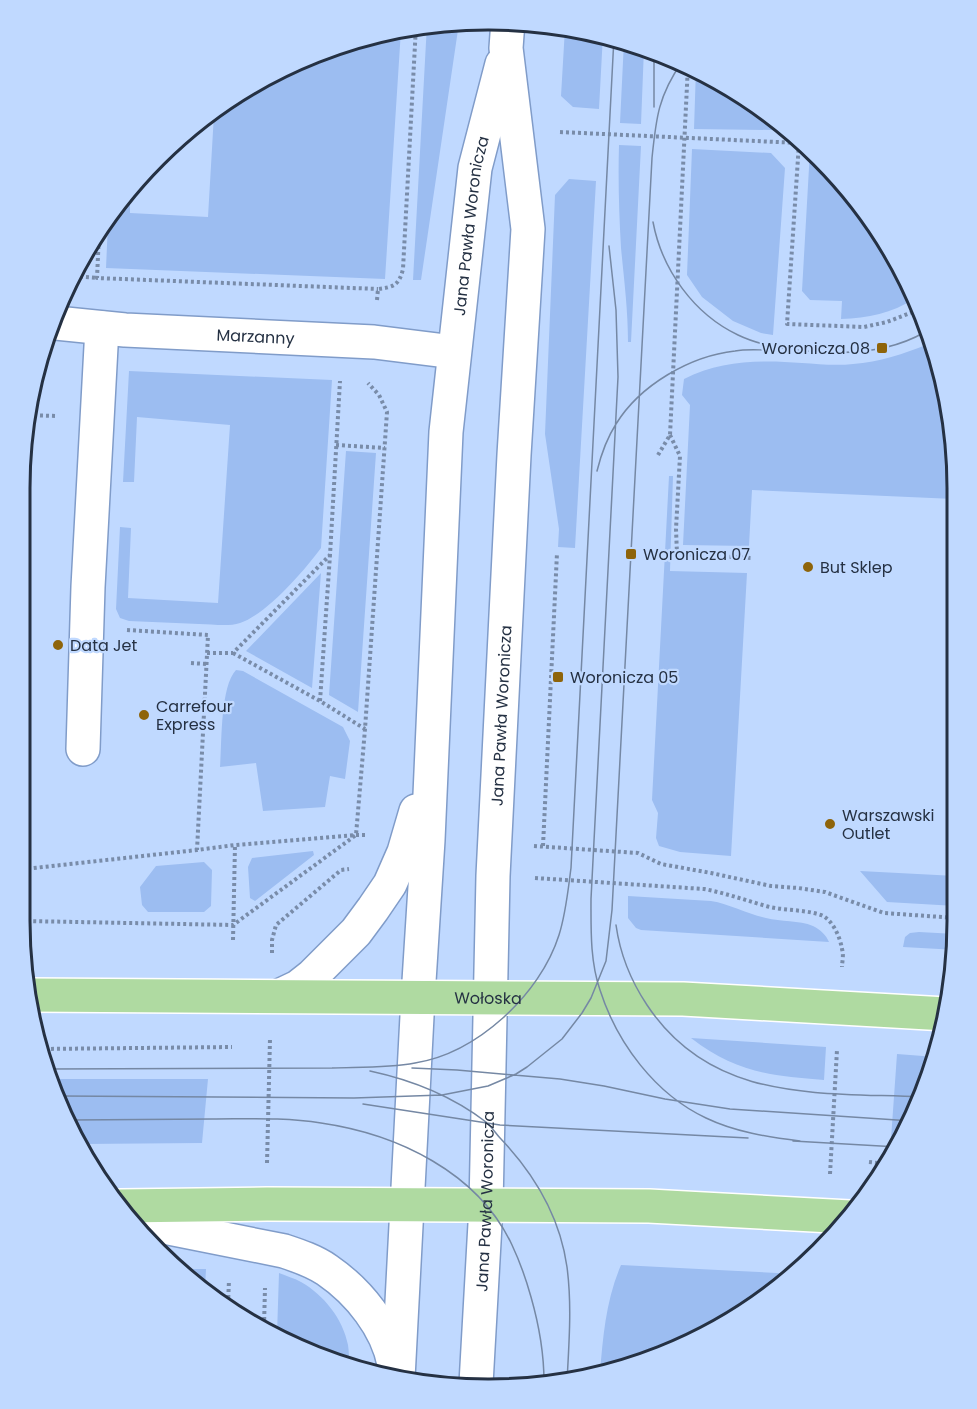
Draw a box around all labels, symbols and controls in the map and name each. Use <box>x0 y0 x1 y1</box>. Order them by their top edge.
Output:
street label: Jana Pawła Woronicza <box>447 133 494 317</box>
street label: Marzanny <box>216 323 295 350</box>
place label: Woronicza 08 <box>762 337 870 360</box>
marker: Woronicza 08 <box>875 341 889 355</box>
place label: Woronicza 07 <box>643 543 750 566</box>
marker: Woronicza 07 <box>624 547 638 561</box>
place label: But Sklep <box>820 556 893 579</box>
marker: But Sklep <box>801 560 815 574</box>
street label: Jana Pawła Woronicza <box>485 625 517 807</box>
place label: Data Jet <box>70 634 137 657</box>
marker: Data Jet <box>51 638 65 652</box>
place label: Woronicza 05 <box>570 666 678 689</box>
marker: Woronicza 05 <box>551 670 565 684</box>
place label: Carrefour Express <box>156 695 233 736</box>
marker: Carrefour Express <box>137 708 151 722</box>
place label: Warszawski Outlet <box>842 804 935 845</box>
marker: Warszawski Outlet <box>823 817 837 831</box>
street label: Wołoska <box>454 986 522 1010</box>
street label: Jana Pawła Woronicza <box>470 1110 500 1292</box>

